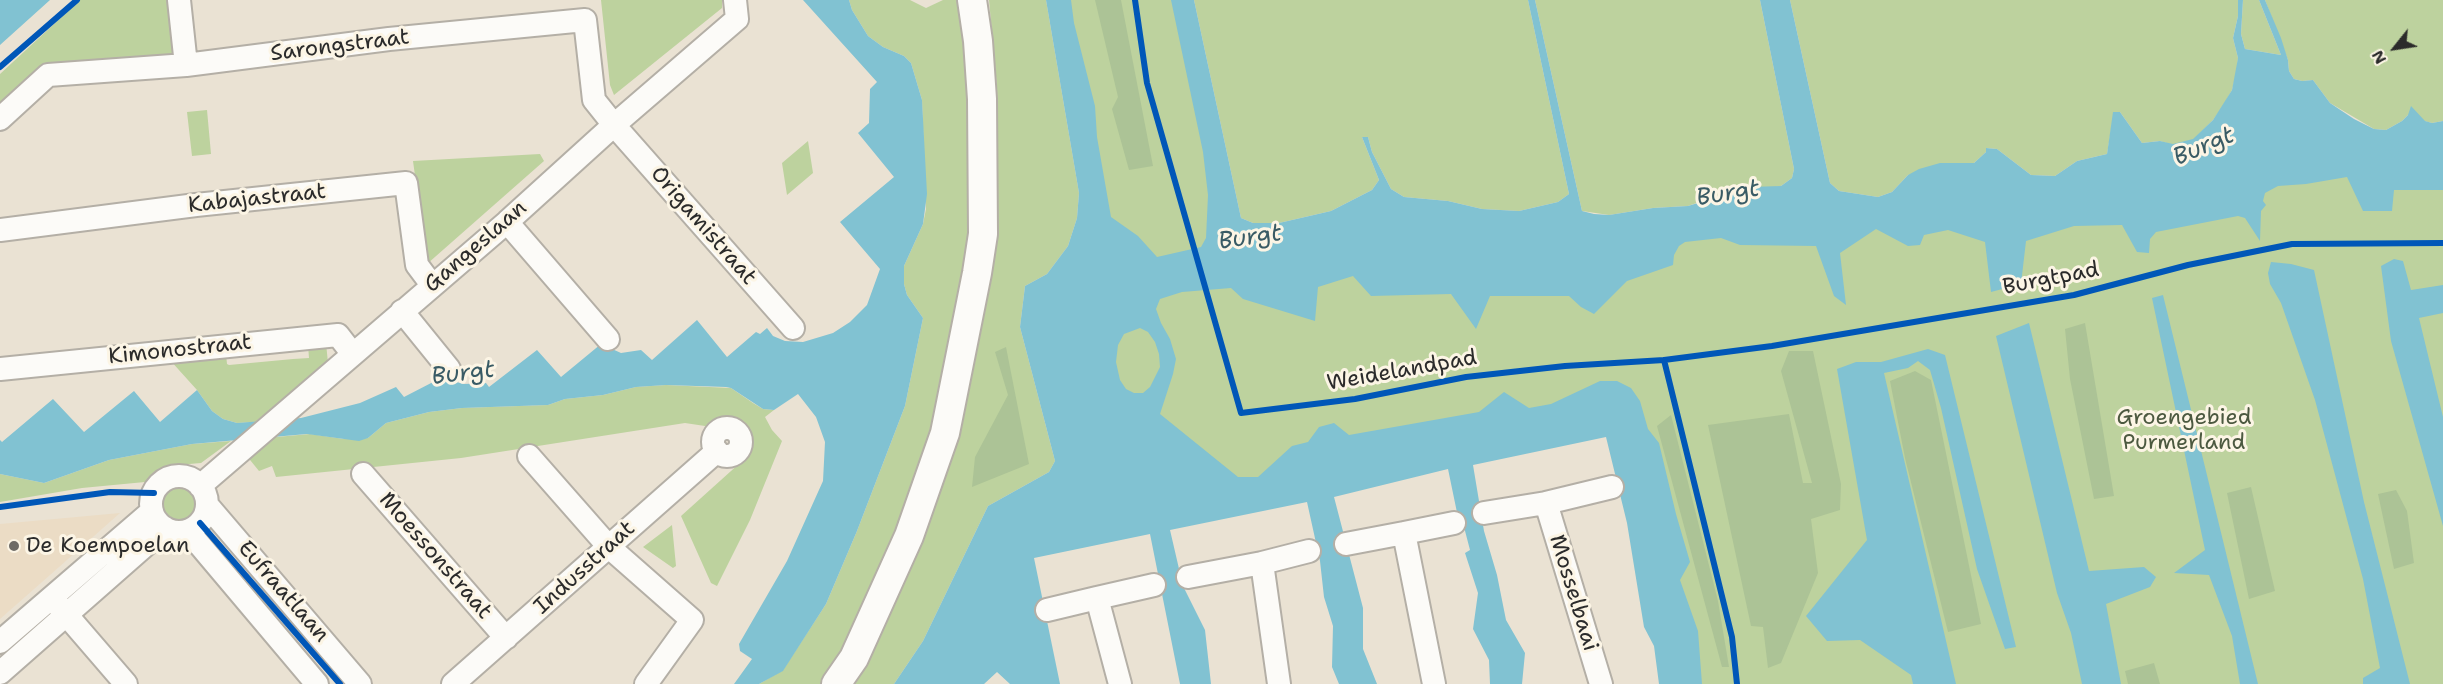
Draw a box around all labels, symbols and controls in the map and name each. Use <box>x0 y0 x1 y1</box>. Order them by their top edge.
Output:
north arrow <box>2365 18 2425 78</box>
street label: Sarongstraat <box>269 24 411 68</box>
text: N <box>2367 47 2391 68</box>
water label: Burgt <box>2169 121 2239 173</box>
street label: Origamistraat <box>644 161 762 291</box>
water label: Burgt <box>1694 175 1762 213</box>
street label: Kabajastraat <box>187 179 327 219</box>
street label: Gangeslaan <box>419 195 533 299</box>
water label: Burgt <box>1217 219 1283 257</box>
street label: Burgtpad <box>2001 257 2101 301</box>
street label: Kimonostraat <box>107 329 253 371</box>
street label: Weidelandpad <box>1325 345 1479 397</box>
water label: Burgt <box>430 356 496 392</box>
park label: Groengebied Purmerland <box>2116 405 2252 457</box>
street label: Moessonstraat <box>373 487 497 625</box>
street label: Indusstraat <box>529 516 641 620</box>
street label: Mosselbaai <box>1543 532 1603 654</box>
place label: De Koempoelan <box>26 533 189 559</box>
street label: Eufraatlaan <box>232 536 334 648</box>
marker: De Koempoelan <box>7 539 21 553</box>

